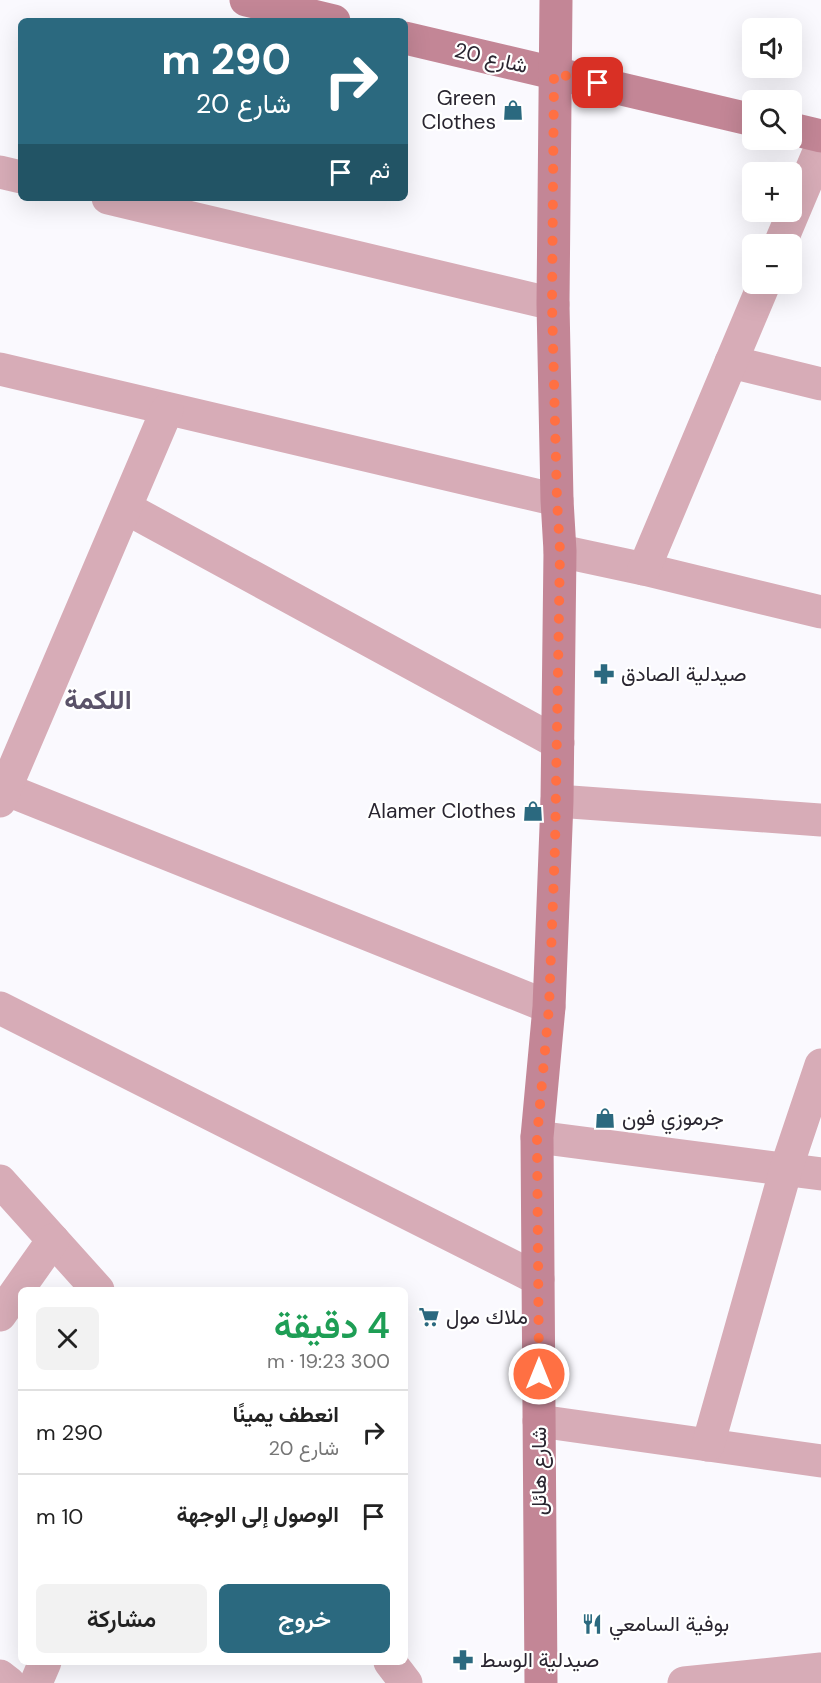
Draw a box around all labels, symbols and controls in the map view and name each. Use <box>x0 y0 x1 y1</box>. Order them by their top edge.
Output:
map controls <box>742 18 802 294</box>
button: sound <box>742 18 802 78</box>
text: 290 m <box>161 32 291 87</box>
street label: شارع 20 <box>452 36 530 80</box>
icon: right <box>312 42 390 120</box>
pin <box>572 57 623 108</box>
icon: arrive <box>581 66 614 99</box>
place label: Green Clothes <box>421 84 496 136</box>
text: شارع 20 <box>196 86 291 121</box>
button: search <box>742 90 802 150</box>
shop icon: Green Clothes <box>501 98 525 122</box>
icon: arrive <box>324 156 357 189</box>
text: ثم <box>369 156 390 185</box>
button: + <box>742 162 802 222</box>
button: − <box>742 234 802 294</box>
place label: صيدلية الصادق <box>621 660 747 688</box>
pharmacy icon: صيدلية الصادق <box>592 662 616 686</box>
district label: اللكمة <box>64 682 132 717</box>
place label: Alamer Clothes <box>367 797 516 825</box>
shop icon: Alamer Clothes <box>521 799 545 823</box>
place label: جرموزي فون <box>622 1104 724 1135</box>
shop icon: جرموزي فون <box>593 1106 617 1130</box>
text: 4 دقيقة <box>274 1302 390 1349</box>
place label: ملاك مول <box>446 1303 528 1331</box>
supermarket icon: ملاك مول <box>417 1305 441 1329</box>
button: close <box>36 1307 99 1370</box>
position arrow <box>507 1342 571 1406</box>
text: 300 m · 19:23 <box>267 1348 390 1374</box>
text: انعطف يمينًا <box>232 1400 339 1429</box>
icon: right <box>357 1416 390 1449</box>
text: 290 m <box>36 1418 103 1447</box>
street label: شارع هائل <box>525 1427 553 1515</box>
text: شارع 20 <box>268 1435 339 1461</box>
text: الوصول إلى الوجهة <box>177 1500 339 1529</box>
icon: arrive <box>357 1500 390 1533</box>
text: 10 m <box>36 1502 83 1531</box>
button: مشاركة <box>36 1584 207 1653</box>
button: خروج <box>219 1584 390 1653</box>
place label: بوفية السامعي <box>609 1610 729 1641</box>
restaurant icon: بوفية السامعي <box>580 1612 604 1636</box>
place label: صيدلية الوسط <box>480 1646 599 1674</box>
pharmacy icon: صيدلية الوسط <box>451 1648 475 1672</box>

